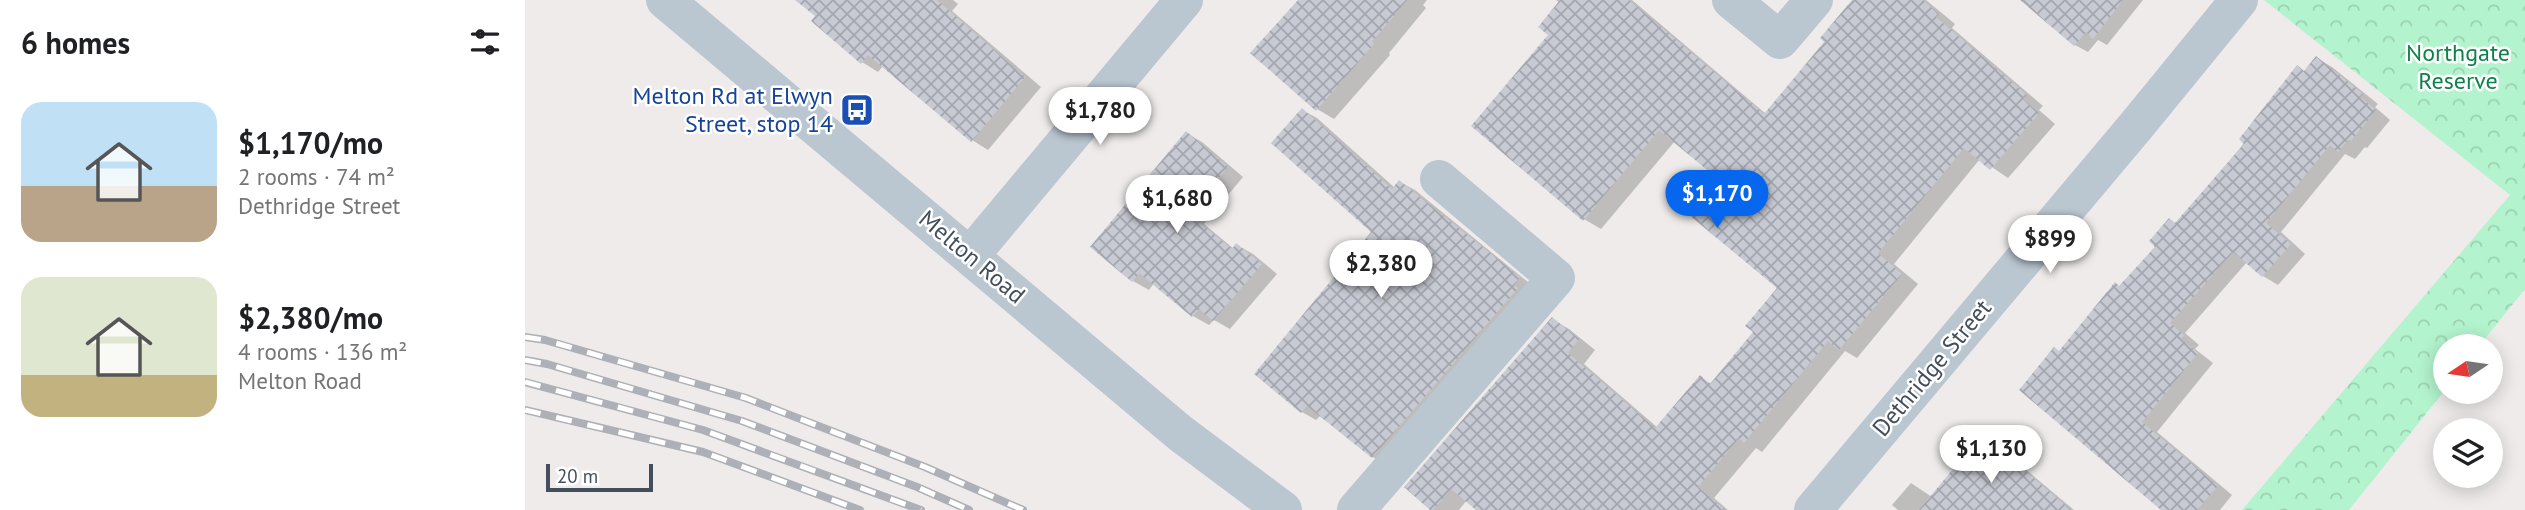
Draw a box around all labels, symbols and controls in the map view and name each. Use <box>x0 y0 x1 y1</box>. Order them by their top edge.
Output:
text: 6 homes <box>21 23 130 62</box>
icon: filters <box>466 23 504 61</box>
park label: Northgate Reserve <box>2406 37 2510 96</box>
place label: Melton Rd at Elwyn Street, stop 14 <box>633 80 833 139</box>
pin: $1,780 <box>1043 88 1157 147</box>
bus stop icon: Melton Rd at Elwyn Street, stop 14 <box>838 91 876 129</box>
text: $1,780 <box>1064 95 1136 124</box>
text: $1,170/mo <box>238 123 383 162</box>
icon: home <box>77 130 161 214</box>
text: 2 rooms · 74 m² <box>238 162 395 191</box>
pin: $1,170 <box>1660 170 1774 230</box>
pin: $1,680 <box>1120 176 1234 235</box>
text: $1,170 <box>1681 178 1753 207</box>
text: $1,680 <box>1141 183 1213 212</box>
text: Dethridge Street <box>238 191 400 220</box>
street label: Melton Road <box>913 203 1032 310</box>
pin: $899 <box>2009 216 2091 275</box>
text: $899 <box>2024 223 2076 252</box>
pin: $2,380 <box>1324 240 1438 300</box>
text: $2,380 <box>1345 248 1417 277</box>
street label: Dethridge Street <box>1865 293 1998 443</box>
text: $2,380/mo <box>238 298 383 337</box>
icon: home <box>77 305 161 389</box>
north arrow <box>2433 334 2503 404</box>
map controls <box>2433 334 2503 488</box>
text: 4 rooms · 136 m² <box>238 337 407 366</box>
text: Melton Road <box>238 366 362 395</box>
button: layers <box>2433 418 2503 488</box>
pin: $1,130 <box>1934 426 2048 485</box>
text: $1,130 <box>1955 433 2027 462</box>
scale bar <box>546 461 653 493</box>
text: 20 m <box>557 464 598 488</box>

